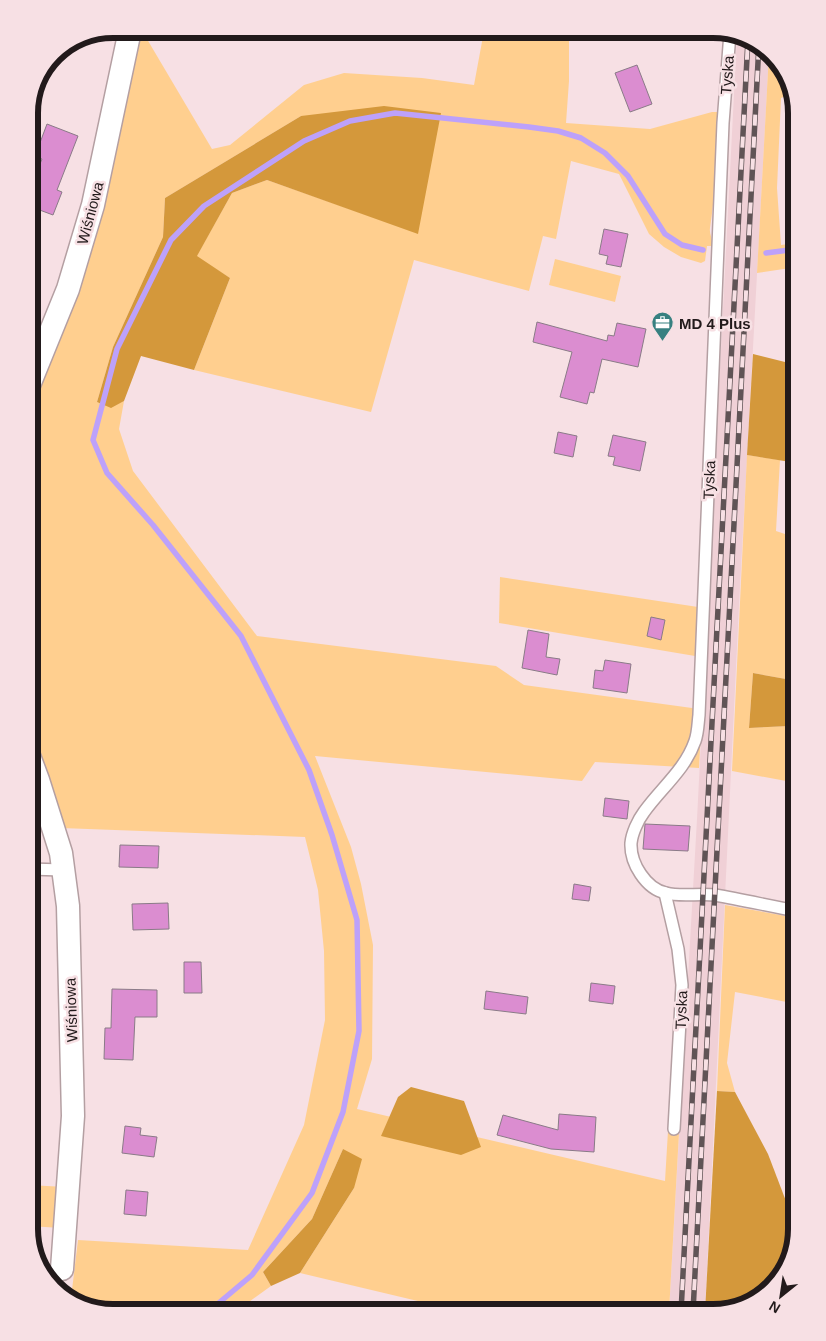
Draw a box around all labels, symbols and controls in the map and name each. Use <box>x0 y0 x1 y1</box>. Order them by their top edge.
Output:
street label: Tyska <box>717 54 737 95</box>
street label: Wiśniowa <box>73 179 107 246</box>
office icon: MD 4 Plus <box>651 311 675 342</box>
place label: MD 4 Plus <box>679 315 751 332</box>
street label: Tyska <box>700 459 718 500</box>
street label: Wiśniowa <box>61 977 81 1042</box>
street label: Tyska <box>672 989 690 1030</box>
north arrow <box>756 1271 806 1321</box>
text: N <box>766 1298 783 1317</box>

